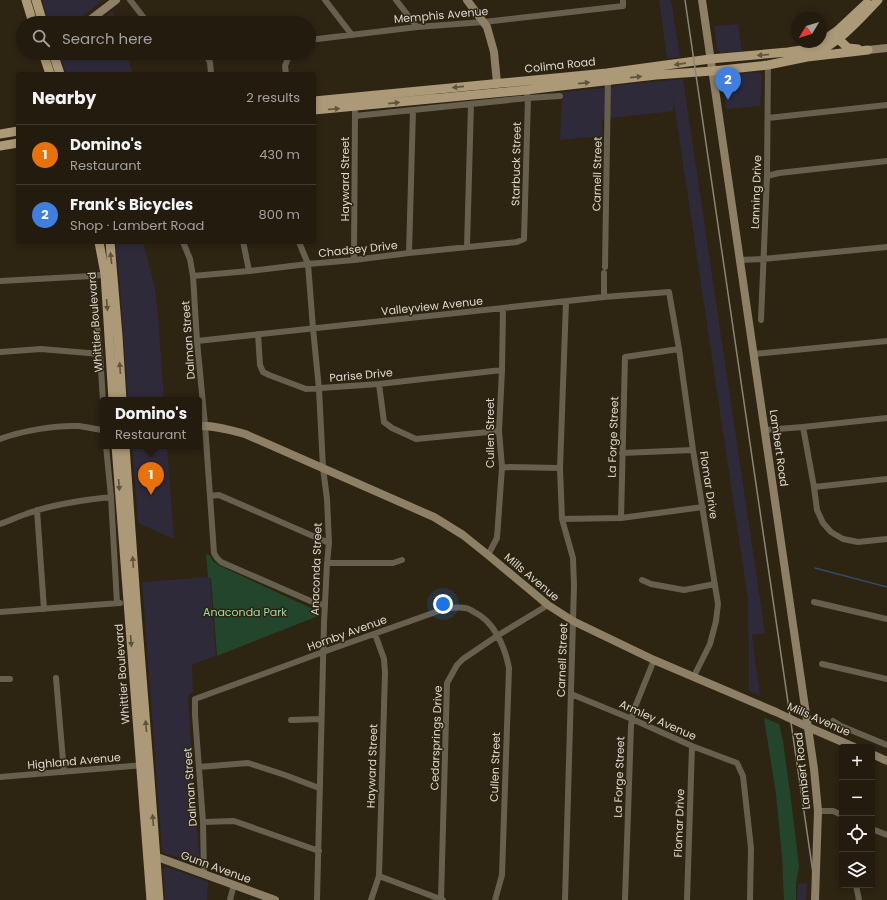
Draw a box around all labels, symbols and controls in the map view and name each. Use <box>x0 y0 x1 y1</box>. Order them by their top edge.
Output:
street label: Memphis Avenue <box>393 3 489 27</box>
north arrow <box>791 12 827 48</box>
search box <box>16 16 316 60</box>
icon: search <box>30 27 52 49</box>
text: Search here <box>62 28 152 49</box>
one-way arrow <box>757 51 769 58</box>
street label: Colima Road <box>524 53 596 77</box>
one-way arrow <box>674 60 686 67</box>
pin: 2 <box>715 67 741 100</box>
one-way arrow <box>630 74 642 80</box>
one-way arrow <box>578 80 590 86</box>
one-way arrow <box>452 83 464 90</box>
text: Nearby <box>32 86 96 110</box>
text: 2 results <box>246 88 300 107</box>
one-way arrow <box>388 99 400 106</box>
one-way arrow <box>328 105 340 112</box>
street label: Starbuck Street <box>507 122 525 206</box>
text: Domino's <box>70 134 142 155</box>
street label: Hayward Street <box>337 137 353 221</box>
street label: Carnell Street <box>588 137 606 211</box>
text: 1 <box>43 145 47 164</box>
text: 430 m <box>259 145 300 164</box>
street label: Lanning Drive <box>747 155 765 229</box>
text: Restaurant <box>70 156 141 175</box>
text: Frank's Bicycles <box>70 194 193 215</box>
text: 2 <box>41 205 49 224</box>
text: 800 m <box>259 205 300 224</box>
text: Shop · Lambert Road <box>70 216 204 235</box>
street label: Chadsey Drive <box>318 237 399 261</box>
one-way arrow <box>108 251 114 264</box>
street label: Whittier Boulevard <box>84 271 106 373</box>
street label: Valleyview Avenue <box>380 293 484 319</box>
one-way arrow <box>103 299 110 311</box>
street label: Dalman Street <box>177 300 199 380</box>
one-way arrow <box>117 362 124 374</box>
street label: Parise Drive <box>329 364 394 386</box>
street label: La Forge Street <box>604 396 622 478</box>
popup <box>100 397 202 449</box>
street label: Cullen Street <box>482 398 498 468</box>
text: Domino's <box>115 403 187 424</box>
street label: Lambert Road <box>766 409 792 487</box>
text: Restaurant <box>115 425 186 444</box>
street label: Flomar Drive <box>696 450 722 520</box>
pin: 1 <box>138 462 164 495</box>
one-way arrow <box>116 479 123 491</box>
street label: Anaconda Street <box>306 522 326 616</box>
street label: Mills Avenue <box>501 549 563 605</box>
one-way arrow <box>130 556 137 568</box>
your location <box>433 594 453 614</box>
park label: Anaconda Park <box>203 604 287 620</box>
street label: Hornby Avenue <box>305 611 389 655</box>
street label: Whittier Boulevard <box>111 623 133 725</box>
street label: Carnell Street <box>553 623 571 697</box>
one-way arrow <box>128 635 135 647</box>
street label: Cedarsprings Drive <box>426 685 446 791</box>
street label: Armley Avenue <box>617 696 699 744</box>
street label: Mills Avenue <box>785 698 853 740</box>
one-way arrow <box>143 720 150 732</box>
street label: Hayward Street <box>363 724 381 808</box>
street label: Cullen Street <box>486 732 504 802</box>
street label: Lambert Road <box>790 732 814 810</box>
street label: La Forge Street <box>610 736 628 818</box>
map controls <box>839 744 875 888</box>
button: + <box>839 744 875 780</box>
street label: Dalman Street <box>179 747 201 827</box>
street label: Highland Avenue <box>27 749 122 773</box>
button: − <box>839 780 875 816</box>
street label: Flomar Drive <box>670 788 688 858</box>
one-way arrow <box>150 814 157 826</box>
button: locate <box>839 816 875 852</box>
street label: Gunn Avenue <box>179 847 254 887</box>
button: layers <box>839 852 875 888</box>

